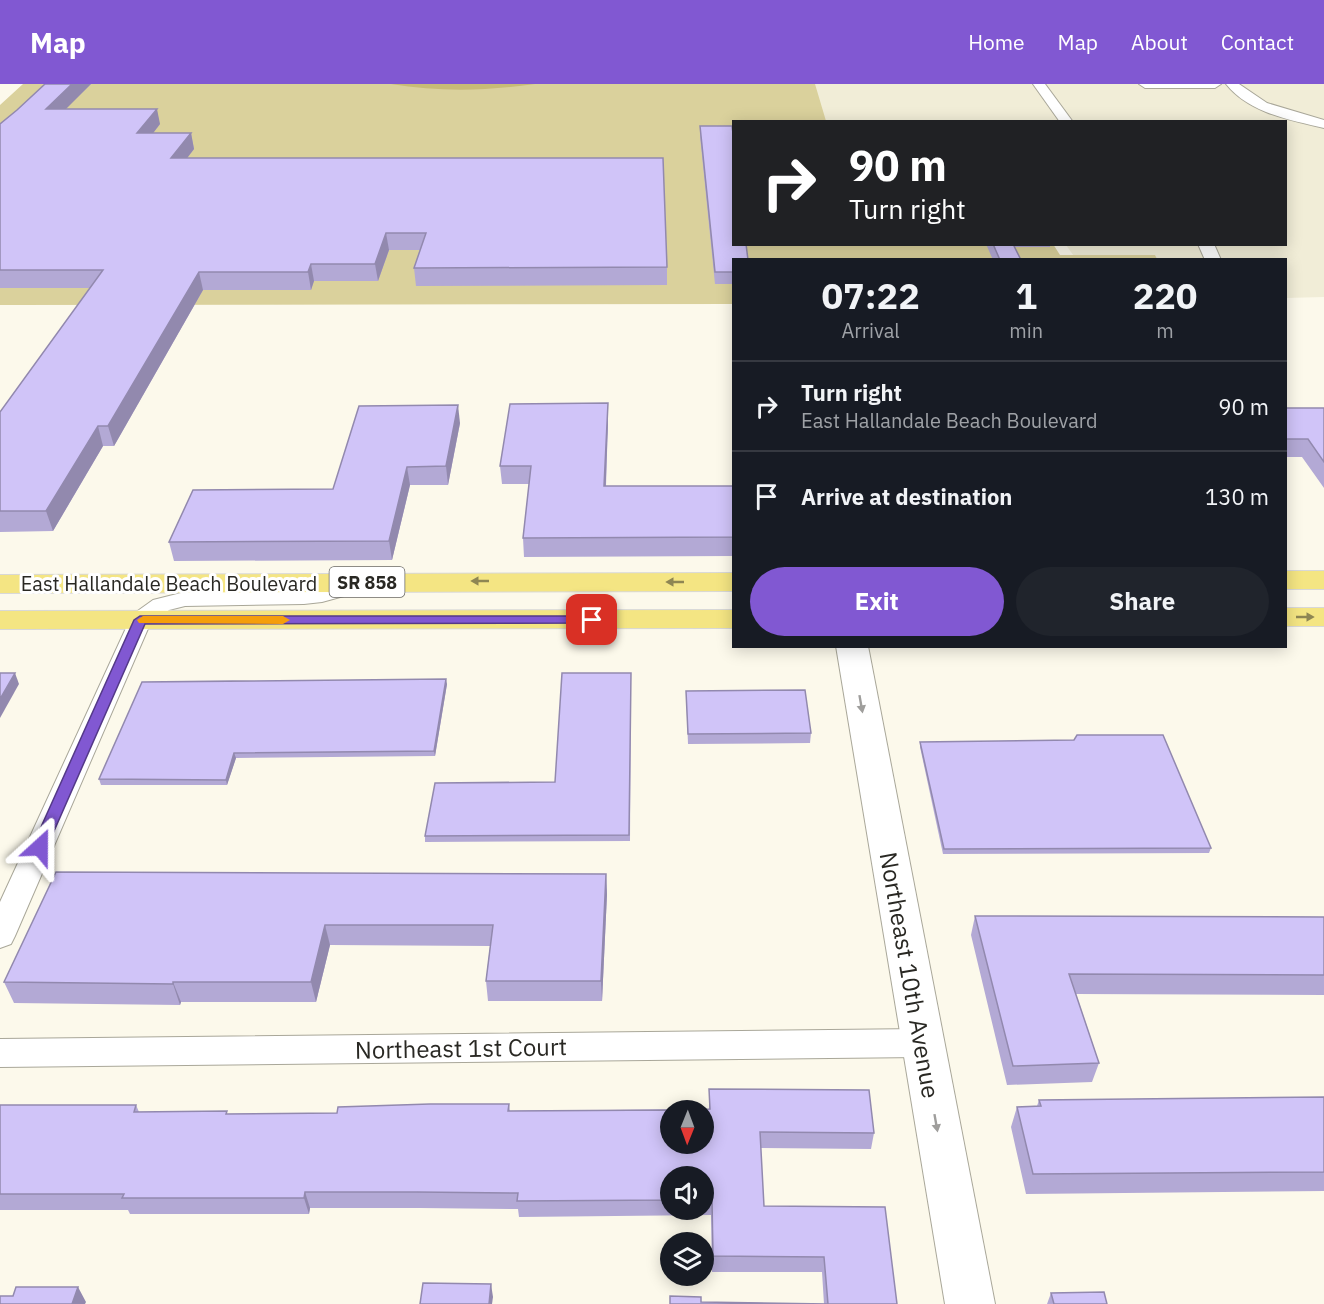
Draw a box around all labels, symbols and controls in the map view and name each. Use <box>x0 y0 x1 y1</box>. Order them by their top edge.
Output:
text: Map <box>30 24 86 61</box>
text: Home <box>968 28 1025 56</box>
text: Map <box>1058 28 1098 56</box>
text: About <box>1131 28 1188 56</box>
text: Contact <box>1221 28 1294 56</box>
text: 90 m <box>849 138 947 193</box>
icon: right <box>750 144 828 222</box>
text: Turn right <box>849 191 966 226</box>
text: 07:22 <box>822 272 920 319</box>
text: 1 <box>1015 272 1037 319</box>
text: 220 <box>1133 272 1197 319</box>
text: Arrival <box>842 317 900 344</box>
text: min <box>1009 317 1043 344</box>
text: m <box>1156 317 1174 344</box>
text: Turn right <box>801 378 902 407</box>
icon: right <box>750 390 783 423</box>
text: 90 m <box>1218 392 1269 421</box>
text: East Hallandale Beach Boulevard <box>801 407 1098 434</box>
icon: arrive <box>750 480 783 513</box>
text: Arrive at destination <box>801 482 1012 511</box>
text: 130 m <box>1205 482 1269 511</box>
road number: SR 858 <box>330 567 404 597</box>
button: Exit <box>750 567 1004 636</box>
button: Share <box>1016 567 1269 636</box>
street label: East Hallandale Beach Boulevard <box>21 570 317 597</box>
one-way arrow <box>471 576 490 586</box>
one-way arrow <box>666 577 685 587</box>
pin <box>566 594 617 645</box>
icon: arrive <box>575 603 608 636</box>
one-way arrow <box>1295 612 1314 622</box>
one-way arrow <box>857 695 866 714</box>
position arrow <box>8 815 72 879</box>
street label: Northeast 10th Avenue <box>873 849 947 1101</box>
street label: Northeast 1st Court <box>355 1030 567 1066</box>
north arrow <box>660 1100 714 1154</box>
map controls <box>660 1100 714 1286</box>
one-way arrow <box>932 1114 941 1133</box>
button: sound <box>660 1166 714 1220</box>
button: layers <box>660 1232 714 1286</box>

